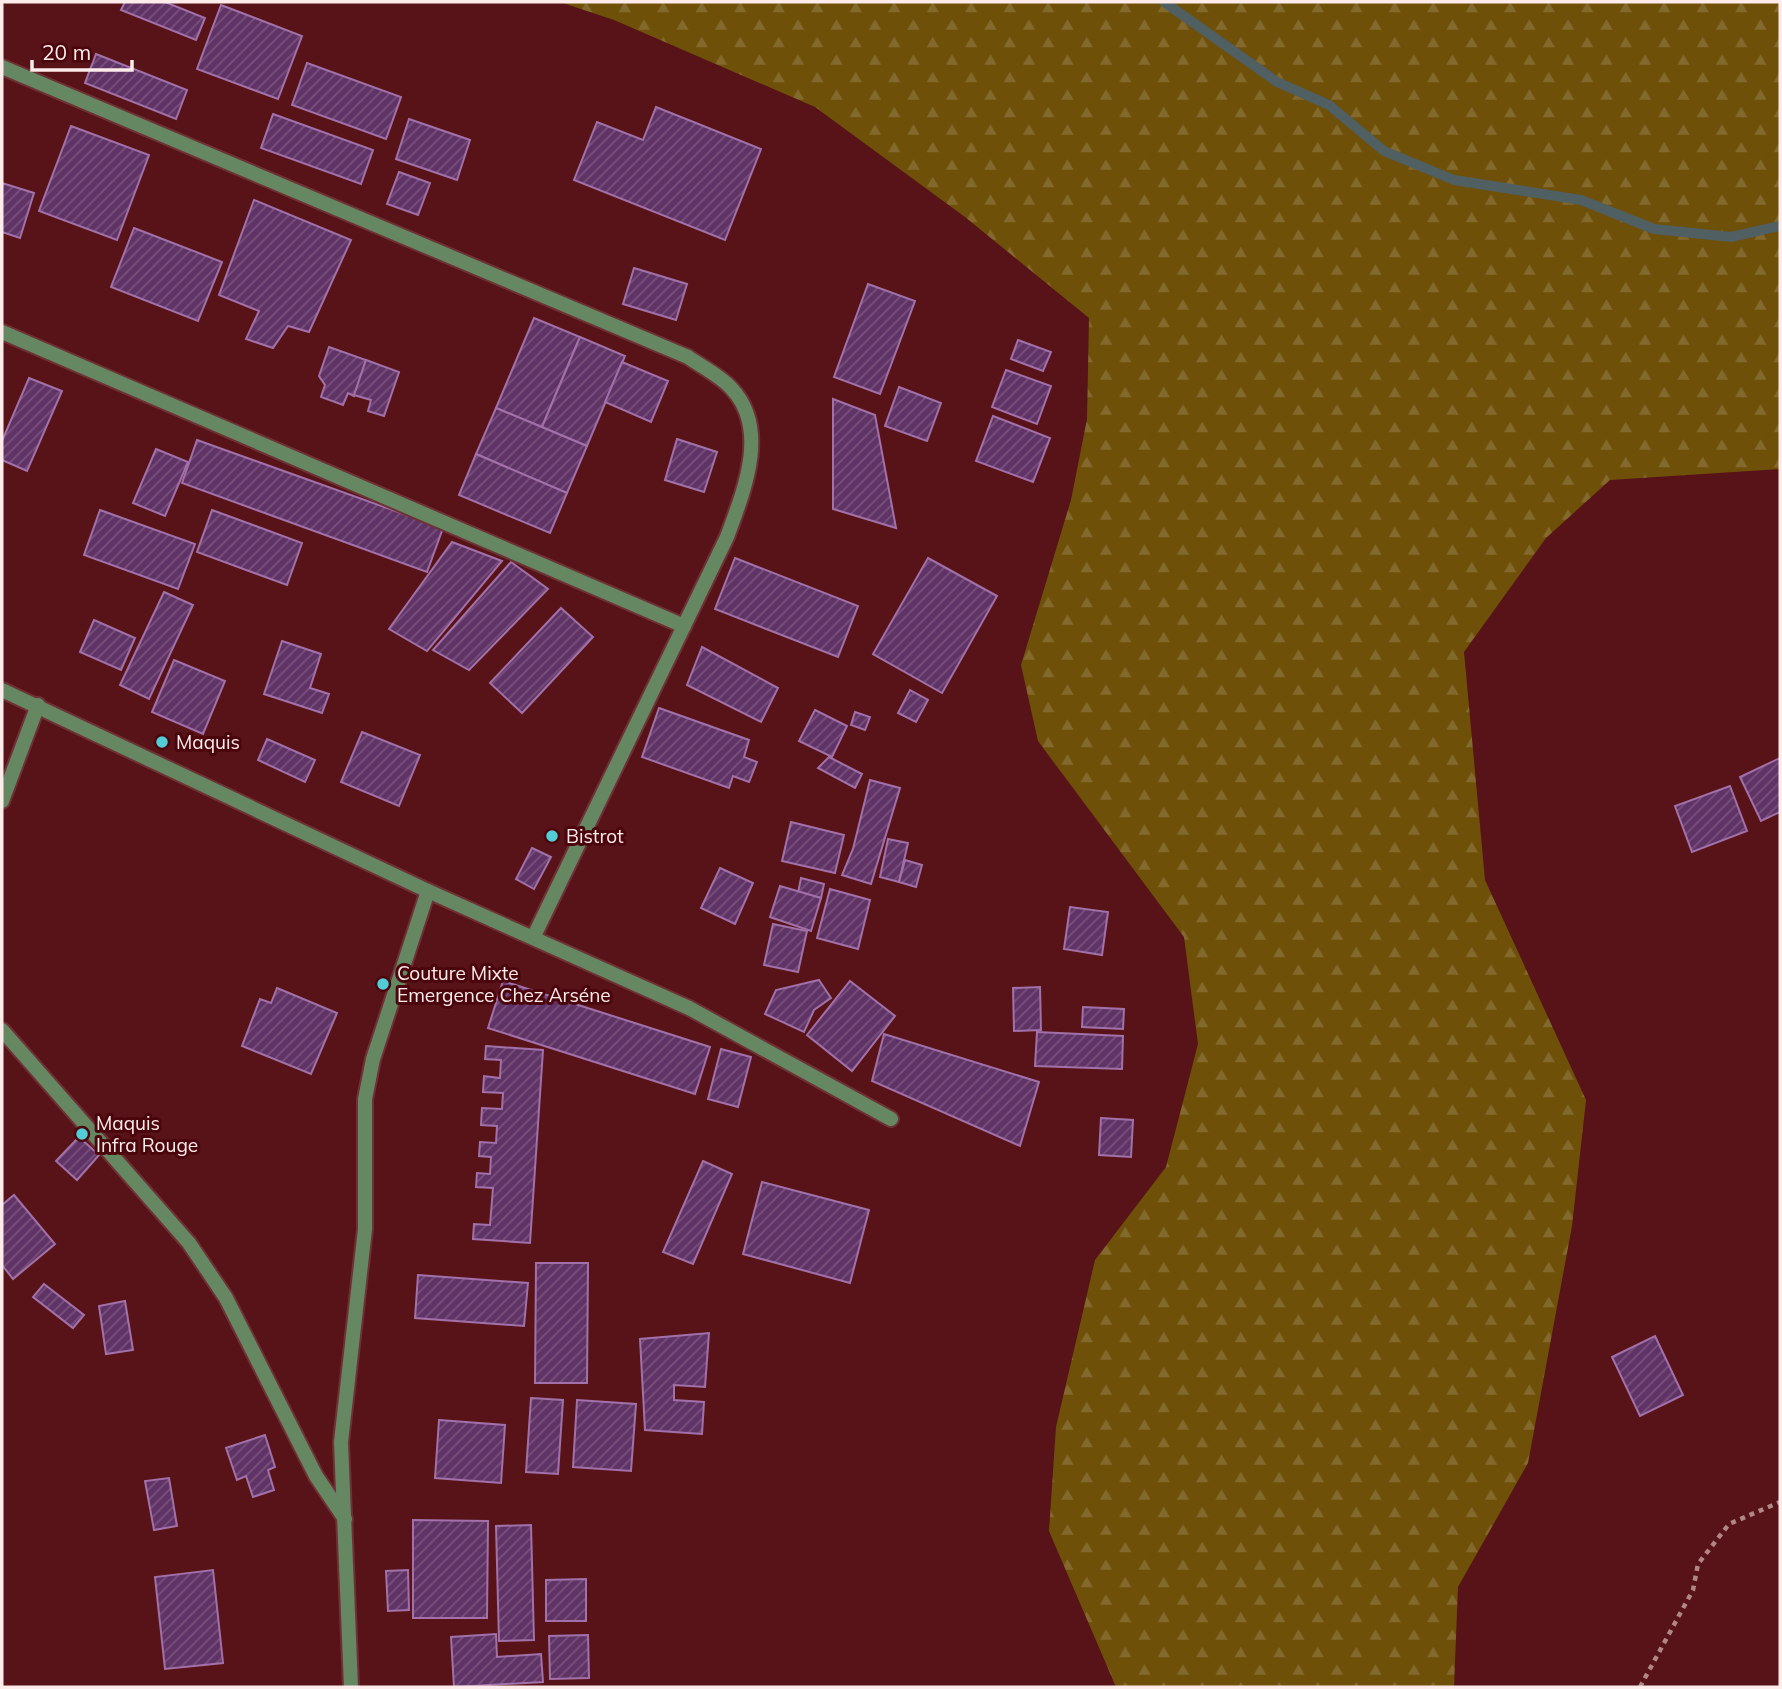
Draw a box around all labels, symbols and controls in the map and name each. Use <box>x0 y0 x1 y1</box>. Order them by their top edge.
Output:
scale bar <box>32 28 131 72</box>
text: 20 m <box>42 39 91 65</box>
place label: Maquis <box>176 730 240 754</box>
marker: Maquis <box>154 734 170 750</box>
place label: Bistrot <box>566 824 624 848</box>
marker: Bistrot <box>544 828 560 844</box>
place label: Couture Mixte Emergence Chez Arséne <box>397 961 611 1007</box>
marker: Couture Mixte Emergence Chez Arséne <box>375 976 391 992</box>
place label: Maquis Infra Rouge <box>96 1111 198 1157</box>
marker: Maquis Infra Rouge <box>74 1126 90 1142</box>

